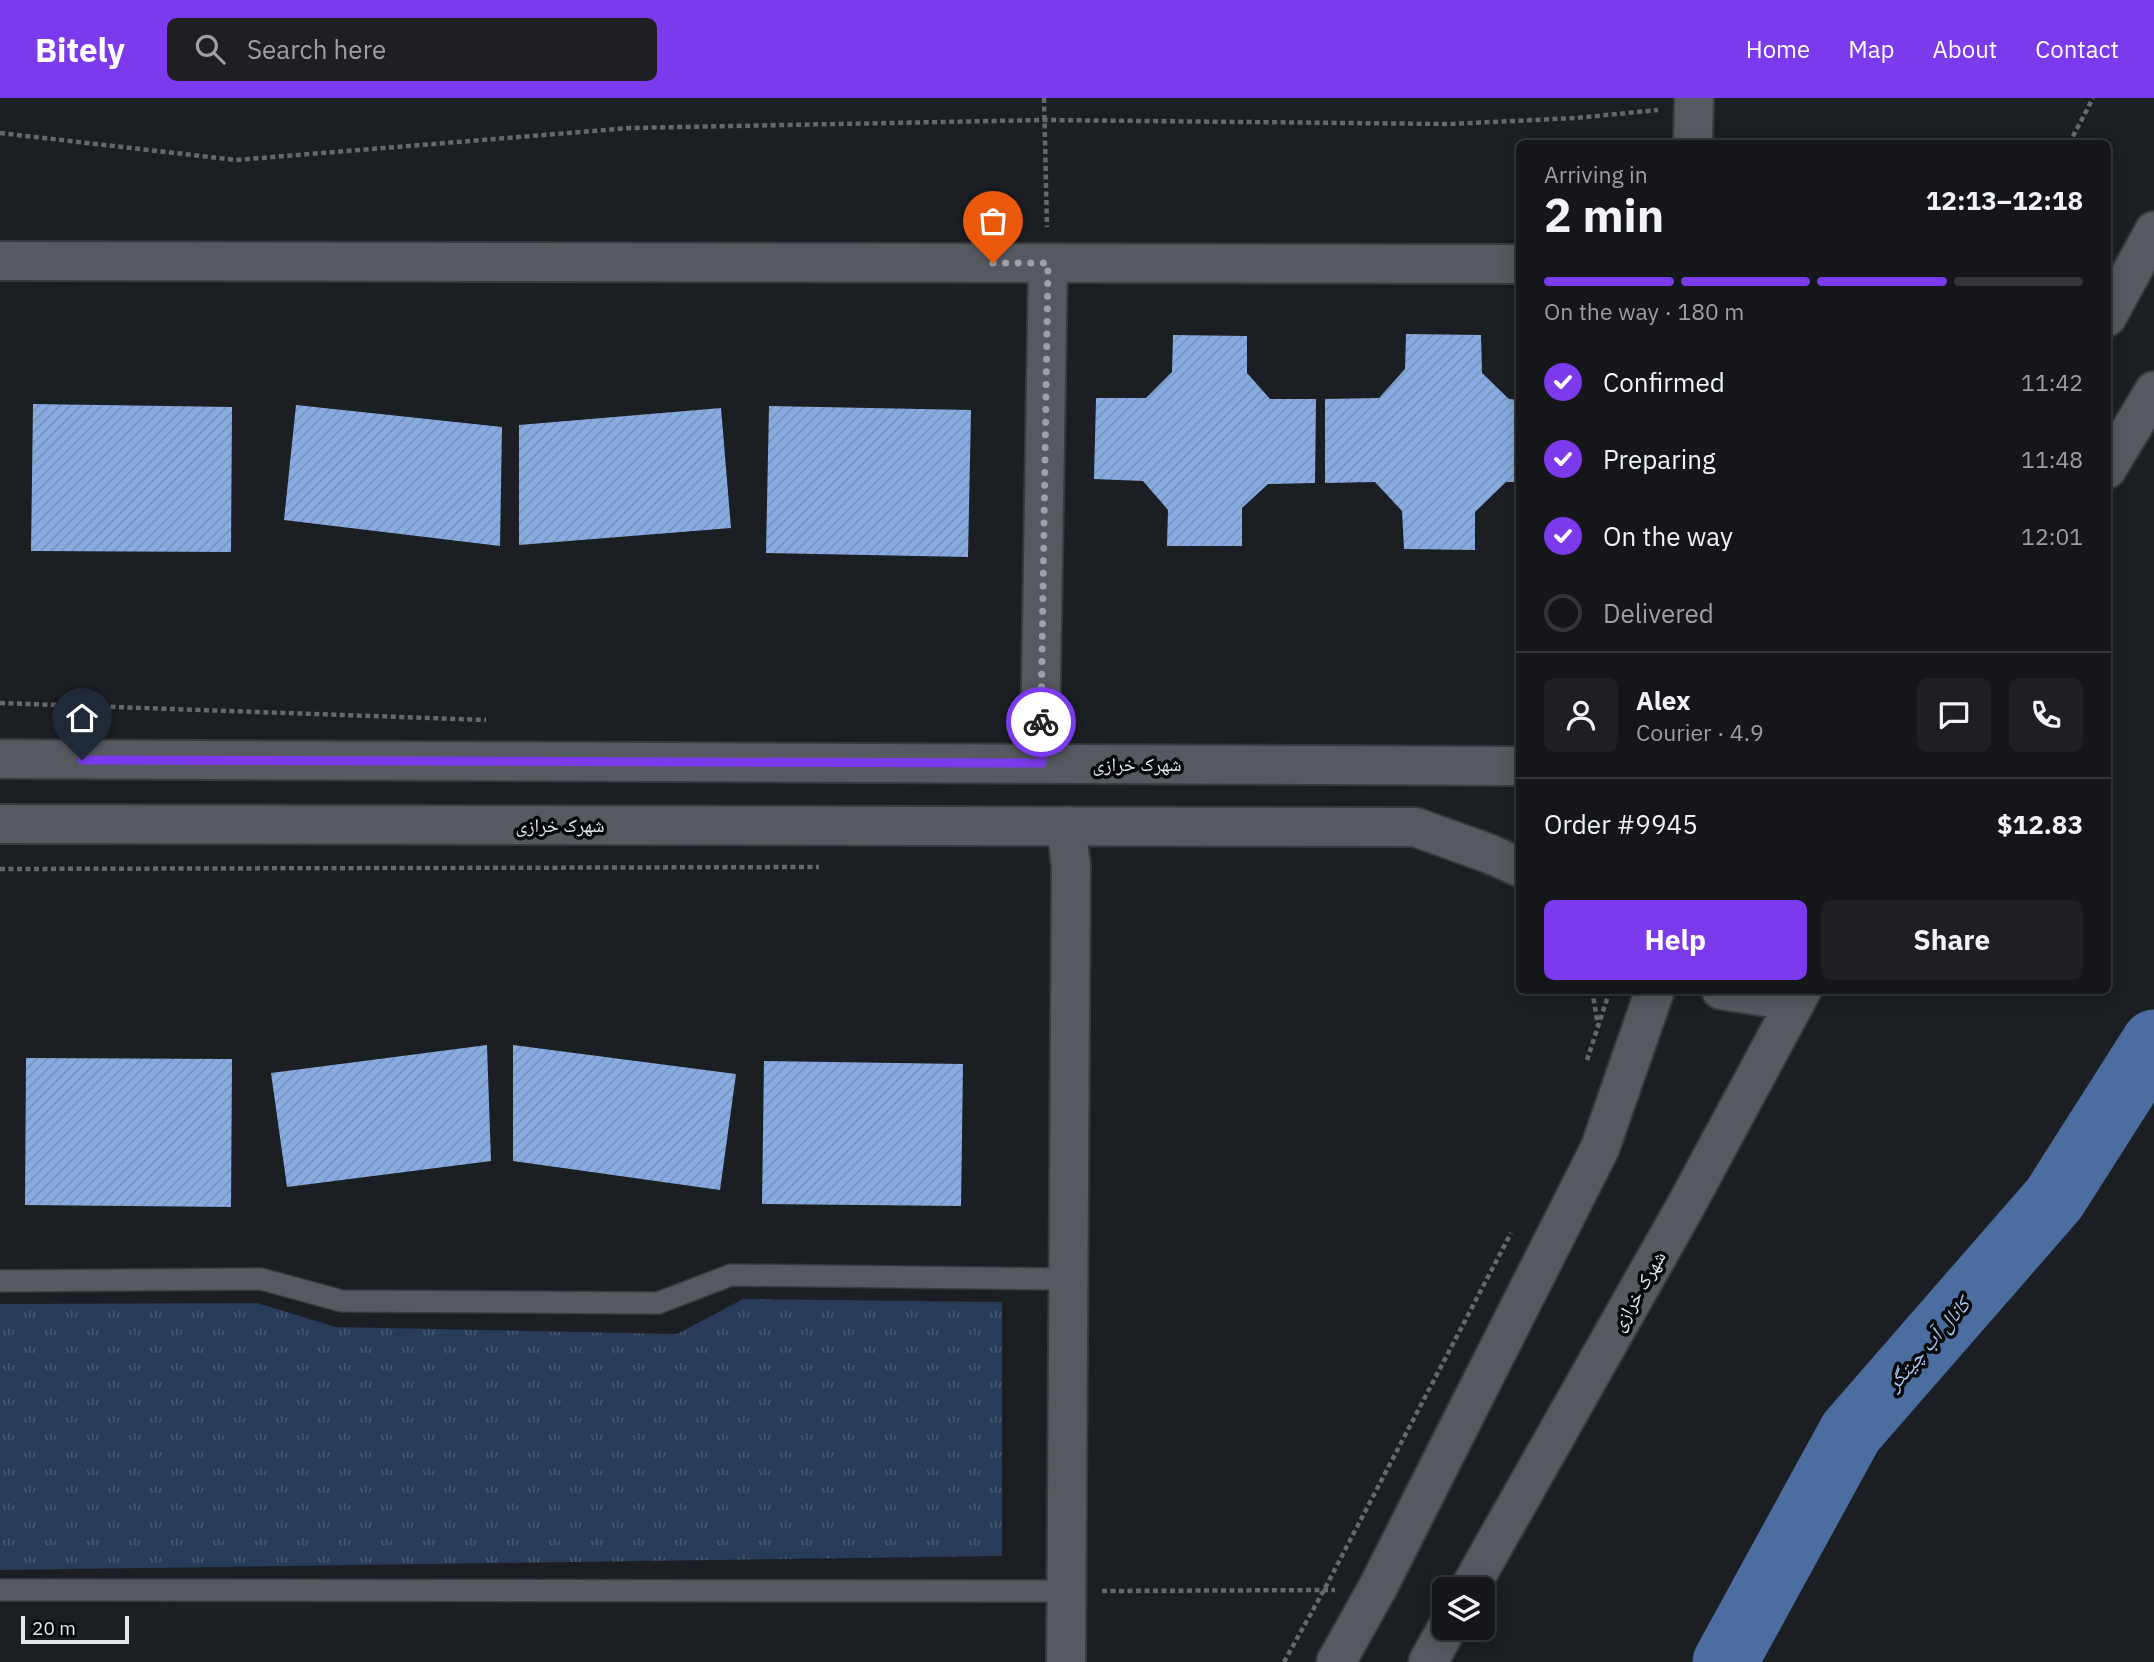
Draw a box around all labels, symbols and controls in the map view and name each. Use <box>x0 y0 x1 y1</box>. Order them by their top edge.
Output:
search box <box>167 18 657 81</box>
text: Bitely <box>35 28 125 71</box>
icon: search <box>191 30 229 68</box>
text: Search here <box>247 32 386 66</box>
text: Home <box>1746 33 1810 65</box>
text: Map <box>1848 33 1894 65</box>
text: About <box>1932 33 1997 65</box>
text: Contact <box>2035 33 2119 65</box>
text: Arriving in <box>1544 159 1648 189</box>
text: 12:13–12:18 <box>1926 183 2083 217</box>
text: 2 min <box>1544 185 1664 245</box>
pin <box>963 191 1023 263</box>
icon: bag <box>974 202 1012 240</box>
text: On the way · 180 m <box>1544 296 1744 326</box>
icon: check <box>1544 363 1582 401</box>
text: Confirmed <box>1603 365 1725 399</box>
text: 11:42 <box>2021 367 2083 397</box>
icon: check <box>1544 440 1582 478</box>
text: Preparing <box>1603 442 1716 476</box>
text: 11:48 <box>2021 444 2083 474</box>
icon: check <box>1544 517 1582 555</box>
text: On the way <box>1603 519 1733 553</box>
text: 12:01 <box>2021 521 2083 551</box>
text: Delivered <box>1603 596 1714 630</box>
button: person <box>1544 678 1618 752</box>
button: chat <box>1917 678 1991 752</box>
button: phone <box>2009 678 2083 752</box>
text: Alex <box>1636 683 1690 717</box>
courier <box>1006 687 1076 757</box>
pin <box>52 688 112 760</box>
icon: home <box>63 699 101 737</box>
icon: bike <box>1022 703 1060 741</box>
text: Courier · 4.9 <box>1636 717 1764 747</box>
street label: شهرک خرازی <box>1093 752 1181 776</box>
text: Order #9945 <box>1544 807 1698 841</box>
text: $12.83 <box>1997 807 2083 841</box>
street label: شهرک خرازی <box>516 813 604 837</box>
button: Help <box>1544 900 1807 980</box>
button: Share <box>1821 900 2083 980</box>
street label: شهرک خرازی <box>1605 1246 1671 1336</box>
water label: کانال آب چیتگر <box>1878 1288 1978 1398</box>
map controls <box>1432 1577 1495 1640</box>
button: layers <box>1432 1577 1495 1640</box>
scale bar <box>21 1613 130 1645</box>
text: 20 m <box>32 1616 76 1640</box>

